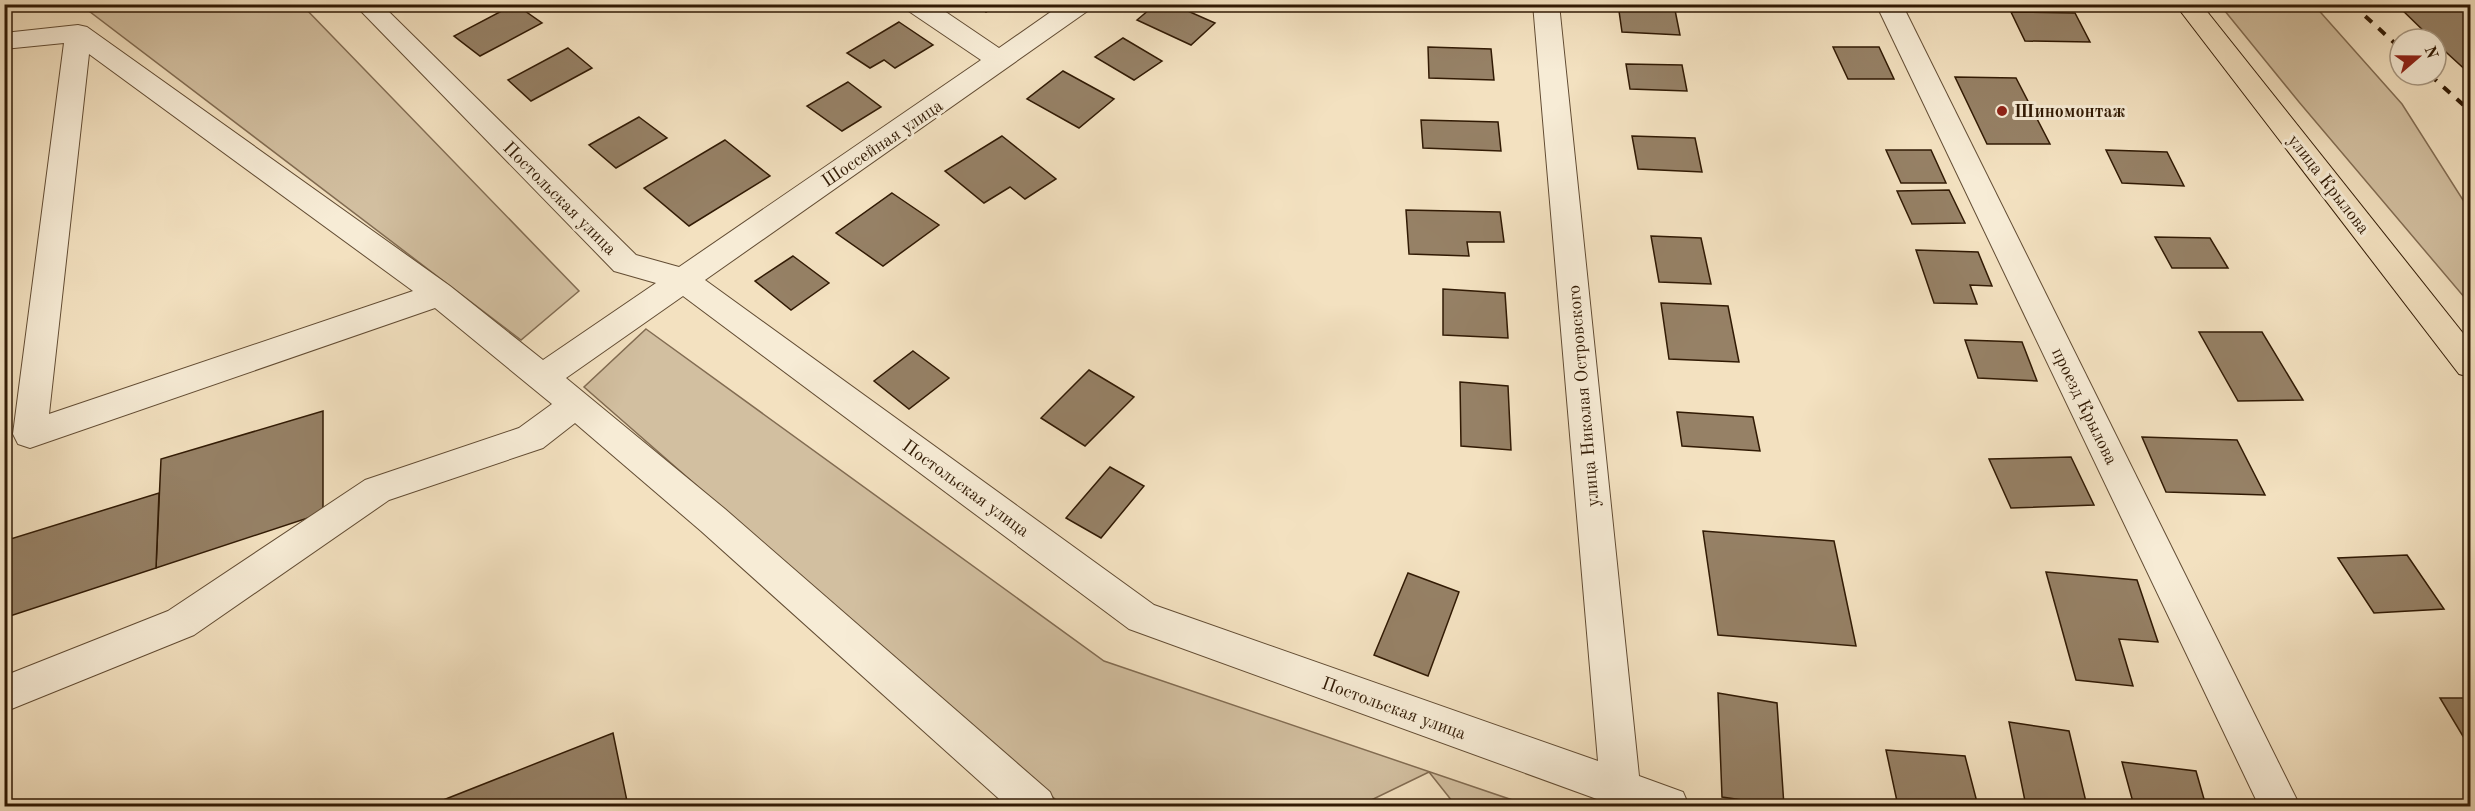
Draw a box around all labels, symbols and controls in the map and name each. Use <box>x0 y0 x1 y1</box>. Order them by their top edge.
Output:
north arrow <box>2388 27 2448 87</box>
text: N <box>2421 44 2440 62</box>
street label: Шоссейная улица <box>819 97 946 191</box>
place label: Шиномонтаж <box>2014 103 2126 121</box>
marker: Шиномонтаж <box>1995 104 2009 118</box>
street label: улица Крылова <box>2284 131 2373 238</box>
street label: Постольская улица <box>499 139 619 259</box>
street label: улица Николая Островского <box>1565 284 1603 508</box>
street label: проезд Крылова <box>2048 345 2120 468</box>
street label: Постольская улица <box>899 437 1032 541</box>
street label: Постольская улица <box>1319 674 1468 743</box>

